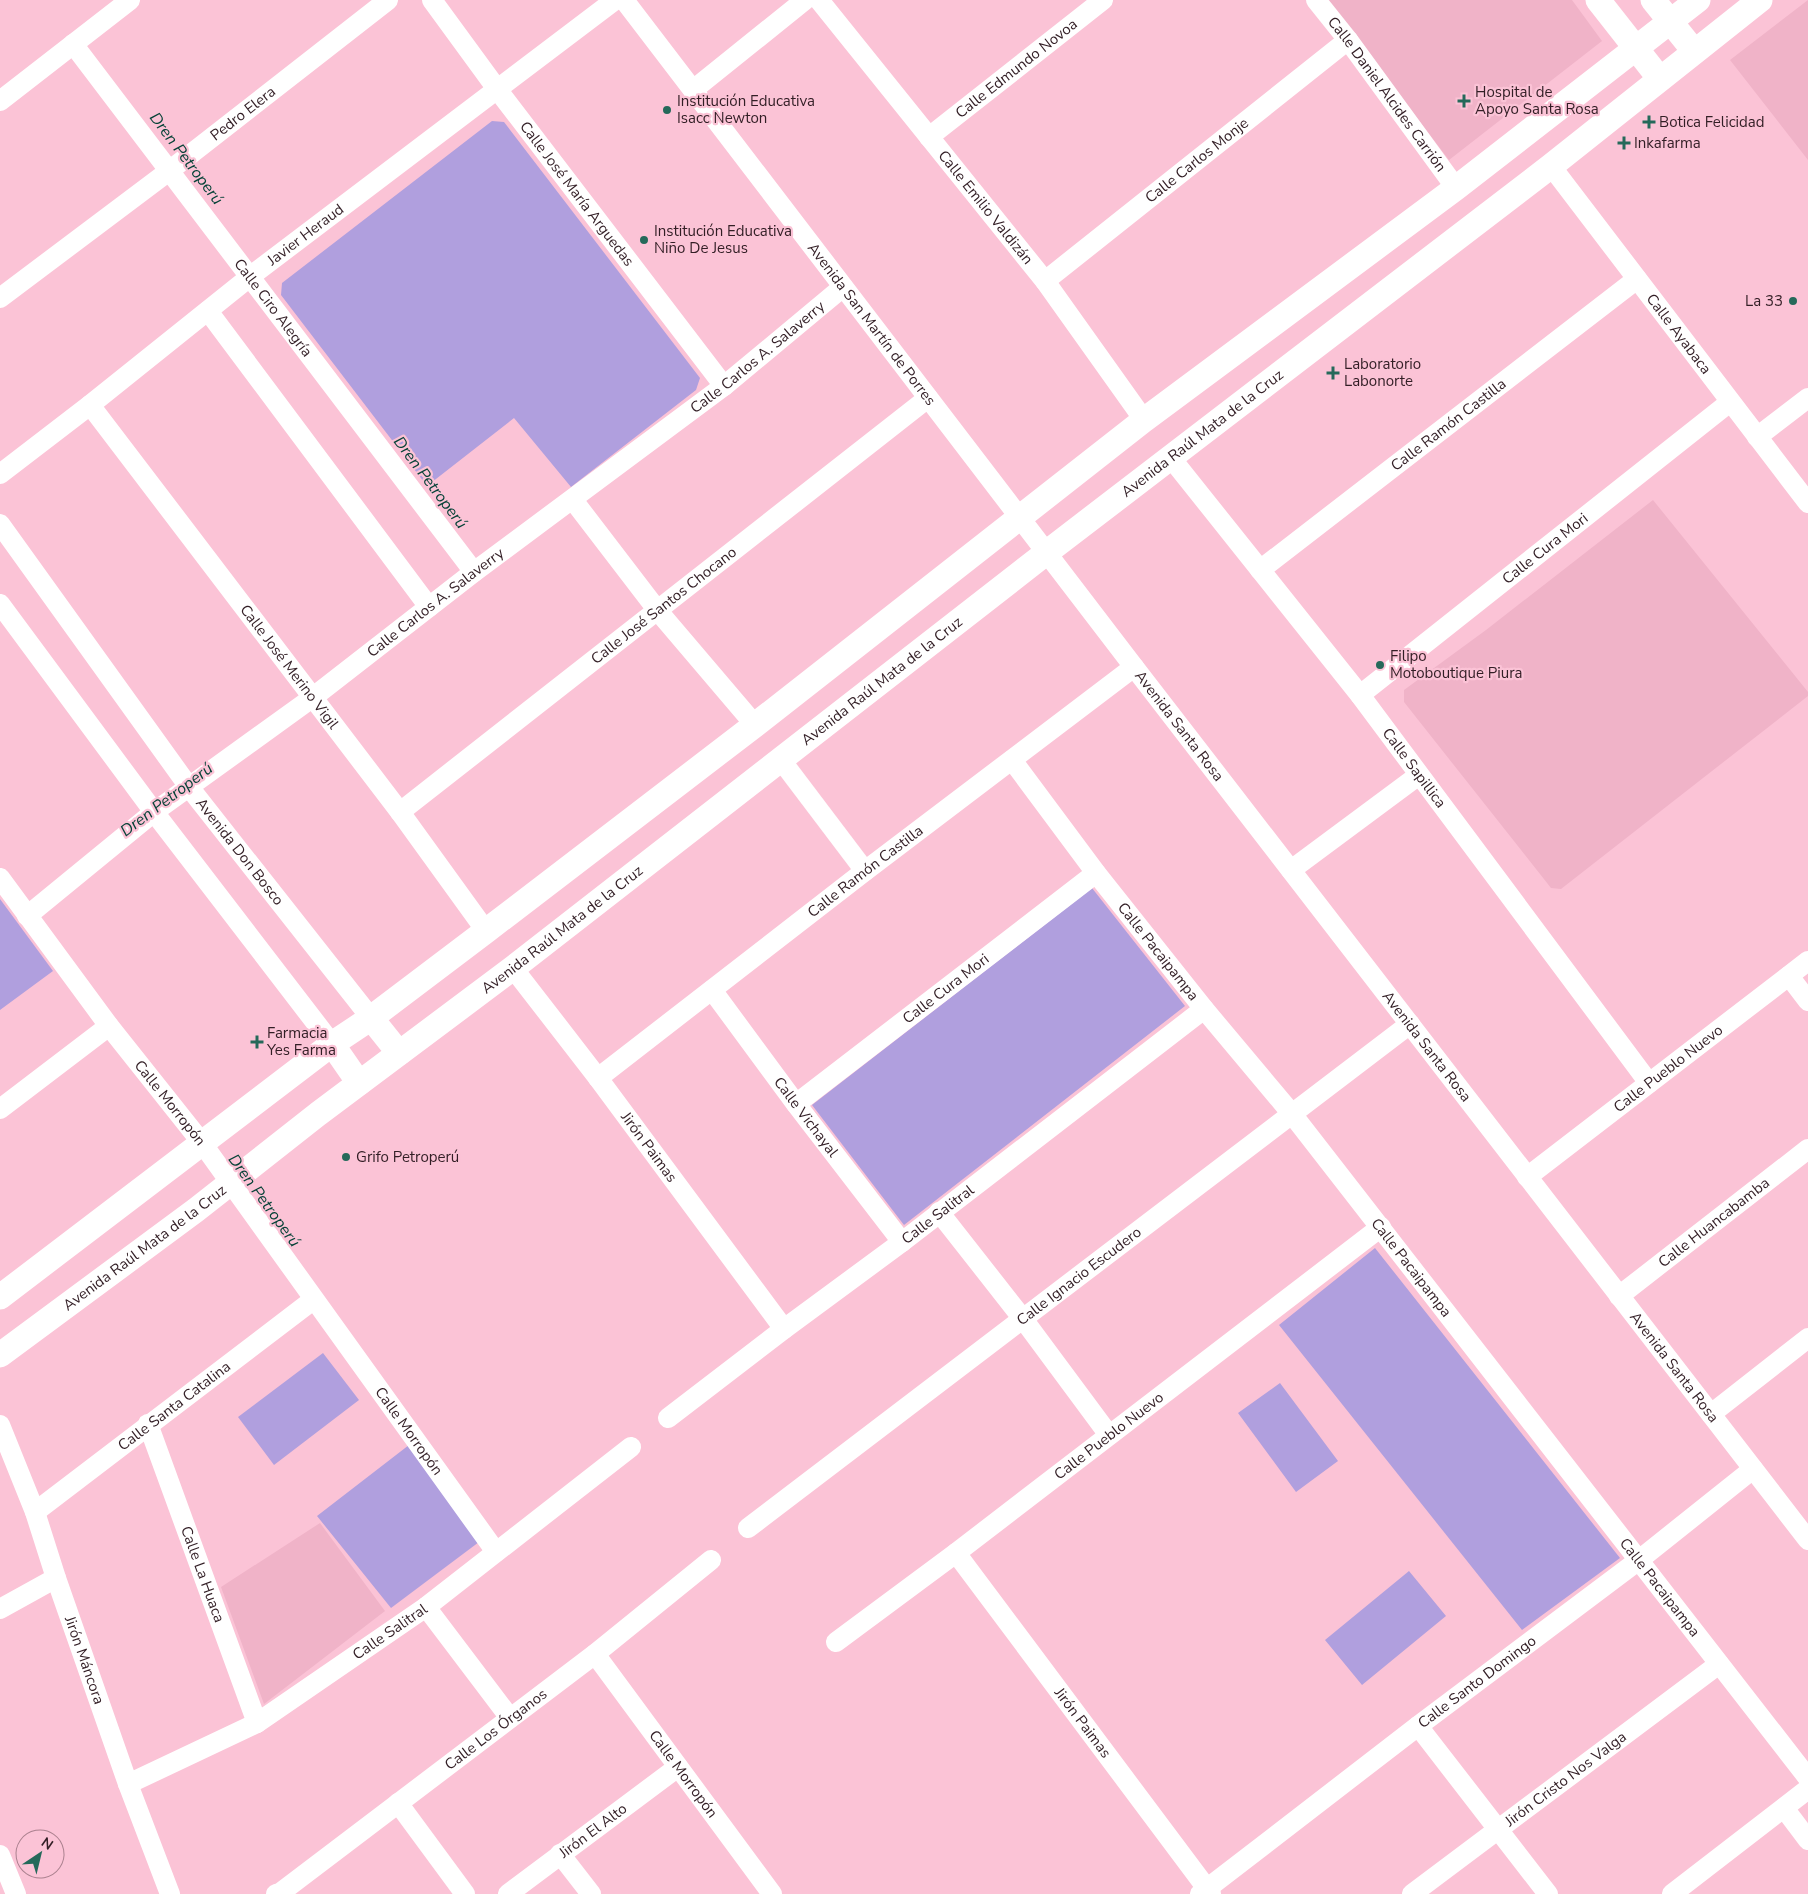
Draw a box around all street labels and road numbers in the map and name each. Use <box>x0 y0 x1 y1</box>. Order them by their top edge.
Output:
street label: Calle Daniel Alcides Carrión <box>1323 12 1451 176</box>
street label: Calle Edmundo Novoa <box>951 14 1081 123</box>
street label: Pedro Elera <box>206 82 280 145</box>
street label: Calle Carlos Monje <box>1141 113 1253 207</box>
street label: Calle José María Arguedas <box>515 117 639 270</box>
street label: Calle Emilio Valdizán <box>934 146 1038 269</box>
street label: Javier Heraud <box>262 199 348 271</box>
street label: Avenida San Martín de Porres <box>803 239 941 410</box>
street label: Calle Ciro Alegría <box>229 254 317 361</box>
street label: Calle Ayabaca <box>1642 290 1716 378</box>
street label: Calle Carlos A. Salaverry <box>686 296 829 418</box>
street label: Avenida Raúl Mata de la Cruz <box>1117 365 1287 502</box>
street label: Calle Ramón Castilla <box>1387 374 1510 475</box>
street label: Calle Cura Mori <box>1498 508 1592 589</box>
street label: Calle José Santos Chocano <box>587 542 741 669</box>
street label: Calle Carlos A. Salaverry <box>363 543 508 662</box>
street label: Calle José Merino Vigil <box>235 600 344 734</box>
street label: Avenida Raúl Mata de la Cruz <box>797 612 966 750</box>
street label: Avenida Santa Rosa <box>1130 666 1229 785</box>
street label: Calle Sapillica <box>1378 724 1451 812</box>
street label: Avenida Don Bosco <box>191 794 288 909</box>
street label: Calle Ramón Castilla <box>803 820 927 922</box>
street label: Avenida Raúl Mata de la Cruz <box>477 861 647 998</box>
street label: Calle Pacaipampa <box>1113 898 1204 1005</box>
street label: Calle Cura Mori <box>898 949 993 1028</box>
street label: Avenida Santa Rosa <box>1378 987 1476 1106</box>
street label: Calle Pueblo Nuevo <box>1609 1020 1727 1117</box>
street label: Calle Morropón <box>130 1056 210 1150</box>
street label: Calle Vichayal <box>769 1073 843 1161</box>
street label: Jirón Paimas <box>616 1107 682 1186</box>
street label: Calle Huancabamba <box>1654 1173 1774 1272</box>
street label: Avenida Raúl Mata de la Cruz <box>59 1180 230 1315</box>
street label: Calle Salitral <box>897 1180 979 1249</box>
street label: Calle Pacaipampa <box>1367 1214 1456 1321</box>
street label: Calle Ignacio Escudero <box>1013 1222 1145 1330</box>
street label: Avenida Santa Rosa <box>1625 1308 1724 1427</box>
street label: Calle Santa Catalina <box>114 1356 235 1455</box>
street label: Calle Morropón <box>370 1383 448 1479</box>
street label: Calle Pueblo Nuevo <box>1050 1387 1168 1484</box>
street label: Calle La Huaca <box>176 1523 230 1625</box>
street label: Calle Pacaipampa <box>1615 1534 1705 1641</box>
street label: Calle Salitral <box>349 1599 432 1664</box>
street label: Jirón Máncora <box>60 1612 109 1707</box>
street label: Calle Santo Domingo <box>1414 1631 1540 1733</box>
street label: Jirón Paimas <box>1050 1683 1116 1762</box>
street label: Calle Los Órganos <box>441 1684 551 1775</box>
street label: Calle Morropón <box>644 1726 722 1822</box>
street label: Jirón Cristo Nos Valga <box>1500 1727 1630 1832</box>
street label: Jirón El Alto <box>554 1799 631 1863</box>

